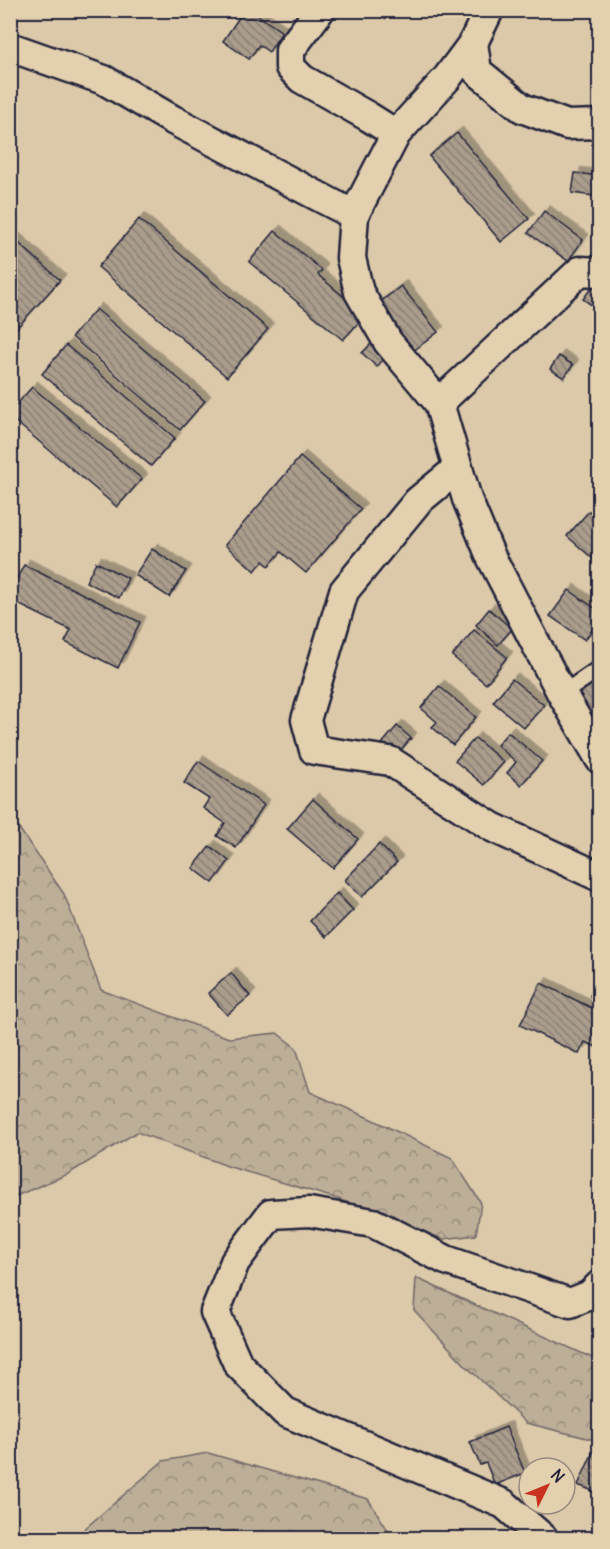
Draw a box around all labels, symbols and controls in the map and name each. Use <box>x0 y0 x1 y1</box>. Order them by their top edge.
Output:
north arrow <box>517 1456 577 1516</box>
text: N <box>547 1465 569 1487</box>

